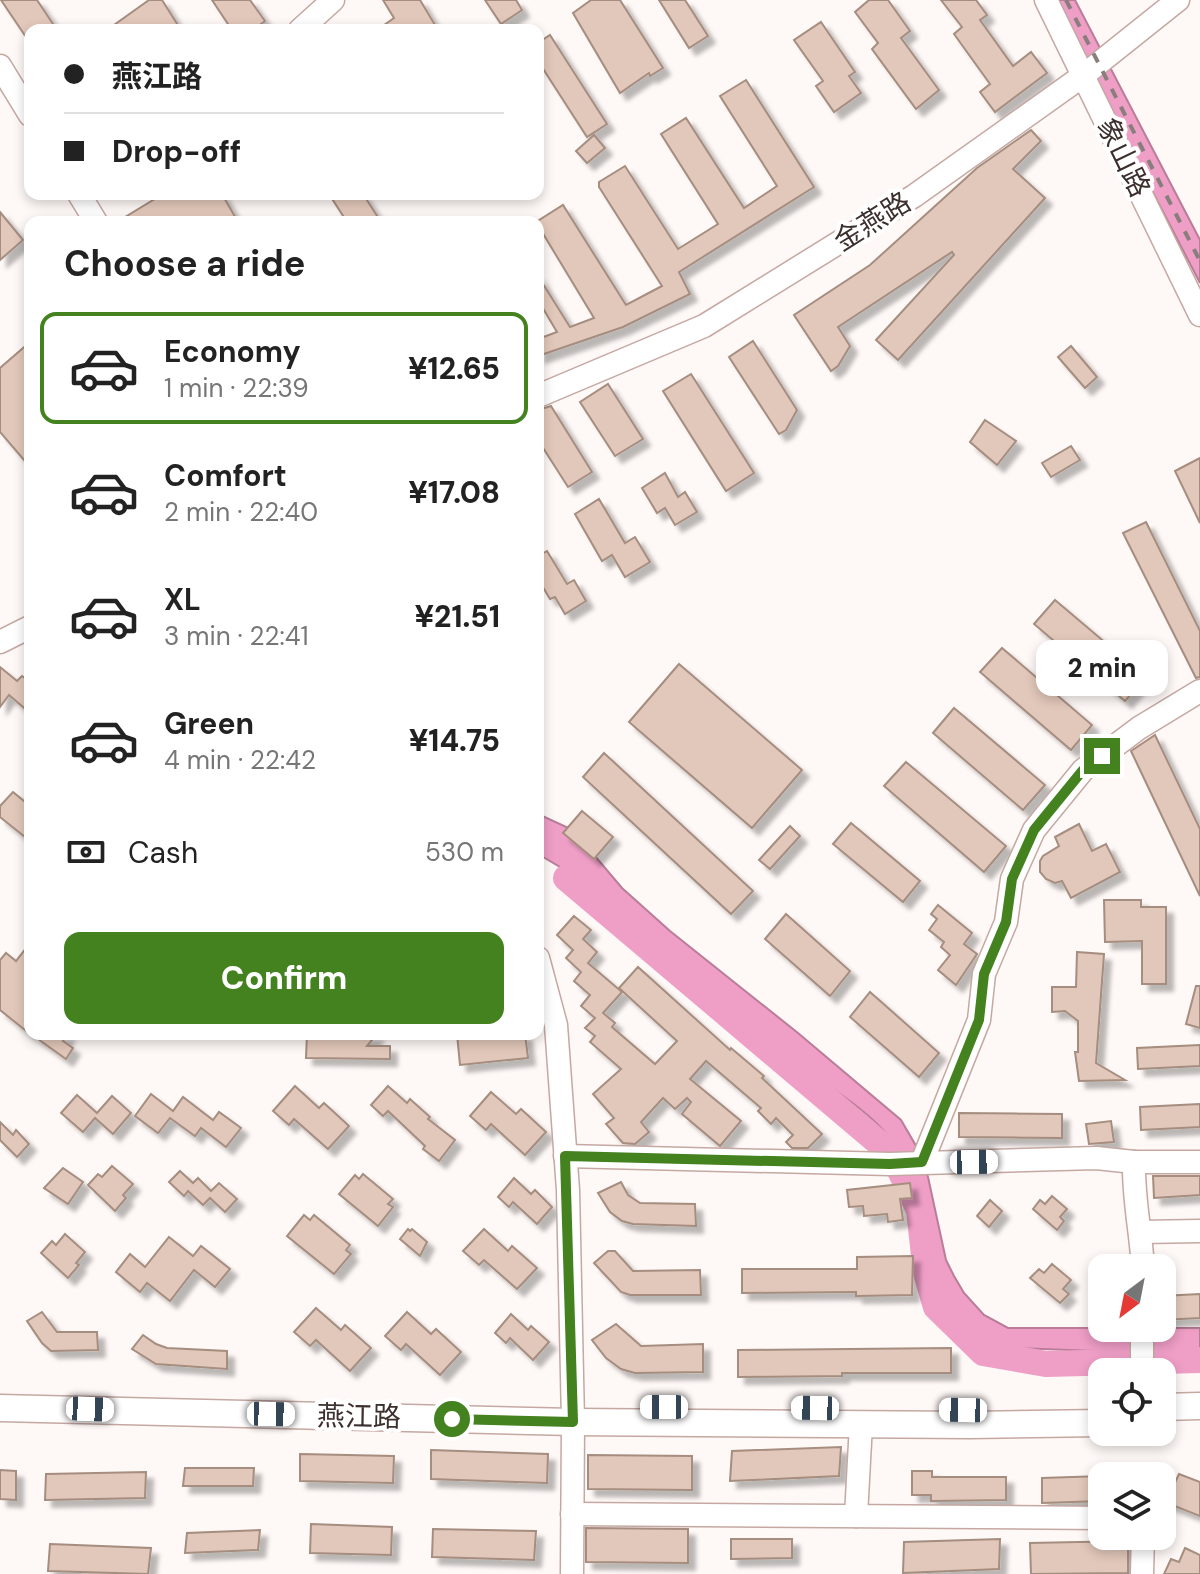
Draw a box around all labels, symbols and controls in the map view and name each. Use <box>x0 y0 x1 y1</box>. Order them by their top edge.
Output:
text: 燕江路 <box>112 57 202 96</box>
street label: 象山路 <box>1089 111 1159 203</box>
text: Drop-off <box>112 132 241 171</box>
street label: 金燕路 <box>827 183 918 259</box>
text: Choose a ride <box>64 240 305 287</box>
icon: car <box>68 332 140 404</box>
text: Economy <box>164 332 301 371</box>
text: ¥12.65 <box>408 349 500 388</box>
text: 1 min · 22:39 <box>164 371 308 405</box>
icon: car <box>68 456 140 528</box>
text: Comfort <box>164 456 287 495</box>
text: ¥17.08 <box>408 473 500 512</box>
text: 2 min · 22:40 <box>164 495 318 529</box>
icon: car <box>68 580 140 652</box>
text: XL <box>164 580 201 619</box>
text: ¥21.51 <box>414 597 500 636</box>
text: 3 min · 22:41 <box>164 619 309 653</box>
callout: 2 min <box>1036 640 1168 696</box>
text: 2 min <box>1067 651 1137 685</box>
icon: car <box>68 704 140 776</box>
text: Green <box>164 704 254 743</box>
text: ¥14.75 <box>409 721 500 760</box>
route end <box>1084 738 1120 774</box>
text: 4 min · 22:42 <box>164 743 316 777</box>
icon: cash <box>64 830 108 874</box>
text: Cash <box>128 833 198 872</box>
text: 530 m <box>425 835 504 869</box>
button: Confirm <box>64 932 504 1024</box>
car <box>950 1150 998 1174</box>
north arrow <box>1088 1254 1176 1342</box>
map controls <box>1088 1254 1176 1550</box>
button: locate <box>1088 1358 1176 1446</box>
car <box>640 1395 688 1419</box>
car <box>66 1396 114 1422</box>
car <box>791 1396 839 1420</box>
street label: 燕江路 <box>317 1397 401 1436</box>
car <box>939 1398 987 1422</box>
route start <box>434 1401 470 1437</box>
car <box>247 1402 295 1426</box>
button: layers <box>1088 1462 1176 1550</box>

